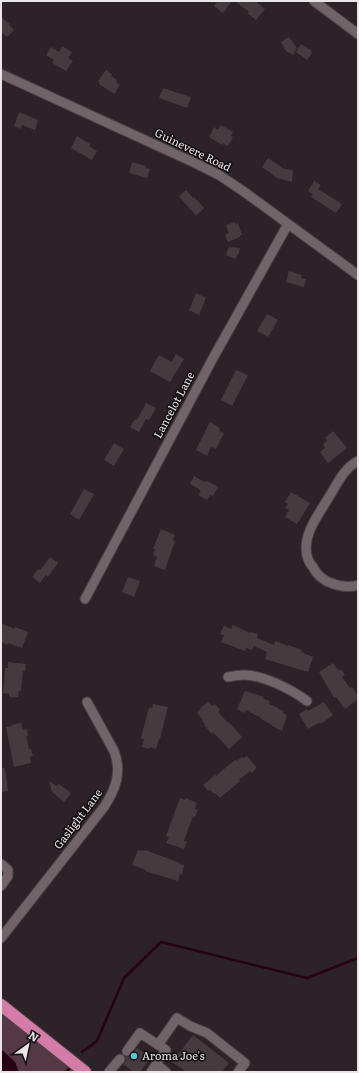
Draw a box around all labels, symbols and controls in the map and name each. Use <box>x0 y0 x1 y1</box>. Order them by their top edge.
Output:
street label: Guinevere Road <box>153 124 235 175</box>
street label: Lancelot Lane <box>149 368 198 441</box>
street label: Gaslight Lane <box>49 785 105 852</box>
north arrow <box>8 1025 48 1065</box>
text: N <box>26 1027 42 1045</box>
place label: Aroma Joe's <box>142 1047 205 1063</box>
marker: Aroma Joe's <box>129 1051 139 1061</box>

